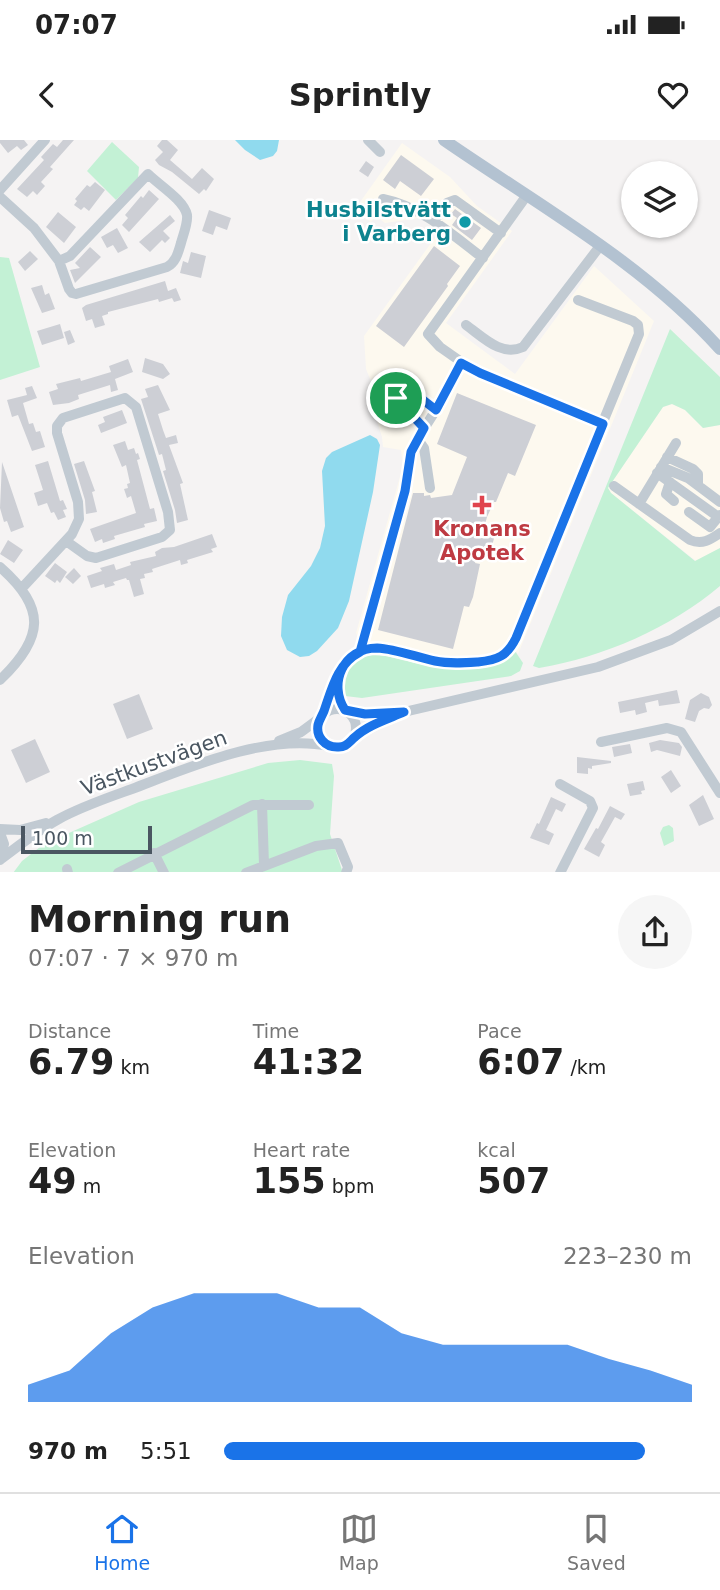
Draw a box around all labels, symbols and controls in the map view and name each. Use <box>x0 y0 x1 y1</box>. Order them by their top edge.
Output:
text: 07:07 <box>35 10 118 40</box>
icon: back <box>28 76 66 114</box>
text: Sprintly <box>289 76 431 114</box>
icon: heart <box>654 76 692 114</box>
map controls <box>621 161 698 238</box>
button: layers <box>621 161 698 238</box>
place label: Husbilstvätt i Varberg <box>306 198 451 246</box>
marker: Husbilstvätt i Varberg <box>457 214 473 230</box>
pin <box>366 368 426 428</box>
icon: arrive <box>377 379 415 417</box>
marker: Kronans Apotek <box>474 497 490 513</box>
place label: Kronans Apotek <box>433 517 531 565</box>
street label: Västkustvägen <box>78 725 230 801</box>
scale bar <box>21 824 152 855</box>
text: 100 m <box>32 827 93 849</box>
button: share <box>618 895 692 969</box>
text: Morning run <box>28 897 291 941</box>
text: 07:07 · 7 × 970 m <box>28 945 238 971</box>
text: Distance <box>28 1020 111 1042</box>
text: Time <box>253 1020 299 1042</box>
text: Pace <box>477 1020 522 1042</box>
text: 6.79 <box>28 1042 114 1082</box>
text: 41:32 <box>253 1042 364 1082</box>
text: 6:07 <box>477 1042 564 1082</box>
text: km <box>114 1056 150 1078</box>
text: /km <box>564 1056 606 1078</box>
text: Elevation <box>28 1139 116 1161</box>
text: Heart rate <box>253 1139 350 1161</box>
text: kcal <box>477 1139 516 1161</box>
text: 49 <box>28 1161 77 1201</box>
text: 155 <box>253 1161 326 1201</box>
text: 507 <box>477 1161 550 1201</box>
text: m <box>77 1175 101 1197</box>
text: bpm <box>326 1175 374 1197</box>
text: Elevation <box>28 1243 135 1269</box>
text: 223–230 m <box>563 1243 692 1269</box>
text: 970 m <box>28 1438 108 1464</box>
text: 5:51 <box>140 1438 192 1464</box>
tab: Home <box>94 1510 150 1574</box>
tab: Map <box>339 1510 379 1574</box>
tab: Saved <box>567 1510 626 1574</box>

